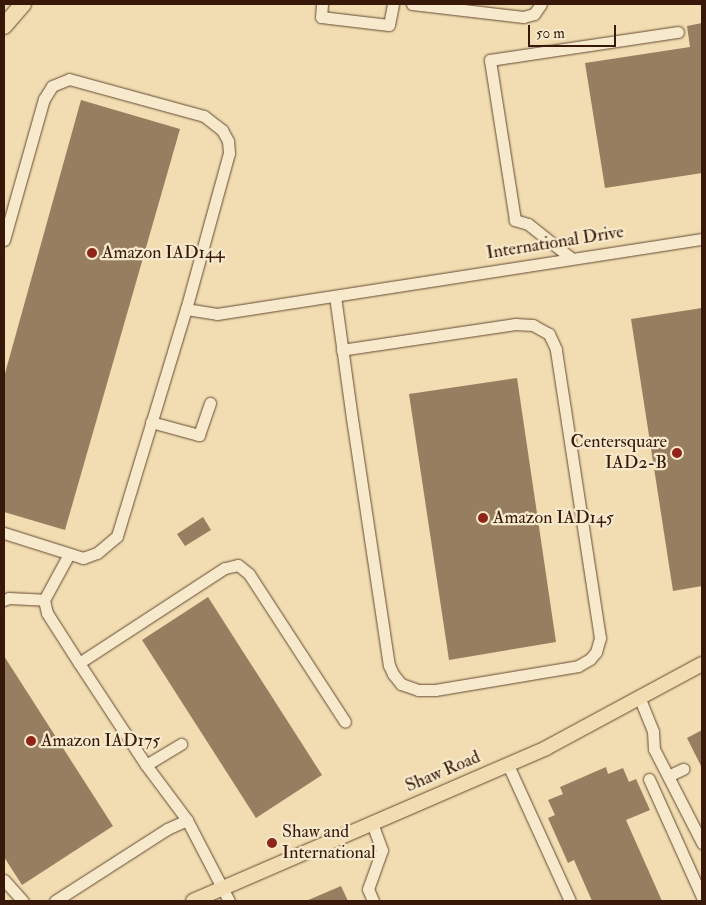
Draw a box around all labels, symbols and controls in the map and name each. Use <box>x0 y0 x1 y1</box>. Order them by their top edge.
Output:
scale bar <box>531 15 618 47</box>
text: 50 m <box>536 24 565 43</box>
street label: International Drive <box>485 221 625 265</box>
place label: Amazon IAD144 <box>102 242 224 264</box>
marker: Amazon IAD144 <box>86 247 98 259</box>
place label: Centersquare IAD2-B <box>571 432 667 474</box>
marker: Centersquare IAD2-B <box>671 447 683 459</box>
place label: Amazon IAD145 <box>493 507 614 529</box>
marker: Amazon IAD145 <box>477 512 489 524</box>
place label: Amazon IAD175 <box>41 730 160 752</box>
marker: Amazon IAD175 <box>25 735 37 747</box>
street label: Shaw Road <box>402 747 484 797</box>
place label: Shaw and International <box>282 822 376 864</box>
marker: Shaw and International <box>266 837 278 849</box>

